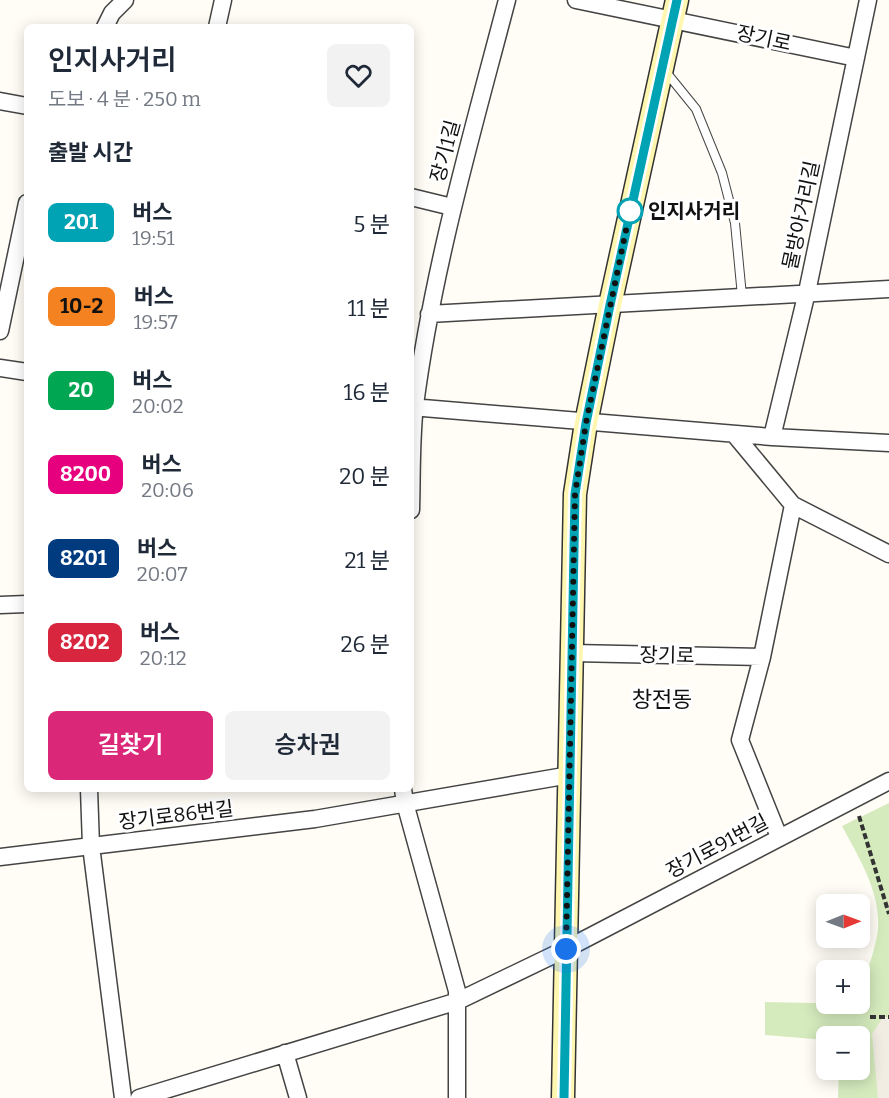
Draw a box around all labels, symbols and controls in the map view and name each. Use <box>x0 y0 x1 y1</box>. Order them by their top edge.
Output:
street label: 장기로 <box>735 21 793 55</box>
text: 인지사거리 <box>48 44 177 77</box>
button: heart <box>327 44 390 107</box>
text: 도보 · 4 분 · 250 m <box>48 87 201 111</box>
street label: 장기1길 <box>425 117 465 185</box>
text: 출발 시간 <box>48 139 133 166</box>
street label: 물방아거리길 <box>778 159 824 271</box>
marker: 인지사거리 <box>617 198 643 224</box>
text: 버스 <box>132 199 172 226</box>
place label: 인지사거리 <box>648 199 740 223</box>
text: 201 <box>64 209 98 235</box>
text: 5 분 <box>354 211 390 238</box>
text: 19:51 <box>132 226 175 250</box>
text: 버스 <box>133 283 174 310</box>
text: 10-2 <box>60 293 103 319</box>
text: 11 분 <box>347 295 390 322</box>
text: 19:57 <box>133 310 178 334</box>
text: 버스 <box>132 367 172 394</box>
text: 20 <box>68 377 94 403</box>
text: 16 분 <box>344 379 390 406</box>
text: 20:02 <box>132 394 184 418</box>
text: 버스 <box>141 451 182 478</box>
text: 8200 <box>60 461 111 487</box>
text: 20 분 <box>339 463 390 490</box>
text: 20:06 <box>141 478 194 502</box>
text: 버스 <box>137 535 177 562</box>
text: 8201 <box>60 545 107 571</box>
text: 21 분 <box>344 547 390 574</box>
text: 20:07 <box>137 562 188 586</box>
text: 버스 <box>140 619 180 646</box>
text: 8202 <box>60 629 110 655</box>
text: 26 분 <box>340 631 390 658</box>
street label: 장기로 <box>639 643 695 667</box>
text: 20:12 <box>140 646 187 670</box>
district label: 창전동 <box>632 686 692 713</box>
button: 길찾기 <box>48 711 213 780</box>
button: 승차권 <box>225 711 390 780</box>
street label: 장기로86번길 <box>117 796 235 834</box>
street label: 장기로91번길 <box>662 809 772 883</box>
north arrow <box>816 894 870 948</box>
map controls <box>816 894 870 1080</box>
your location <box>551 934 581 964</box>
button: + <box>816 960 870 1014</box>
button: − <box>816 1026 870 1080</box>

